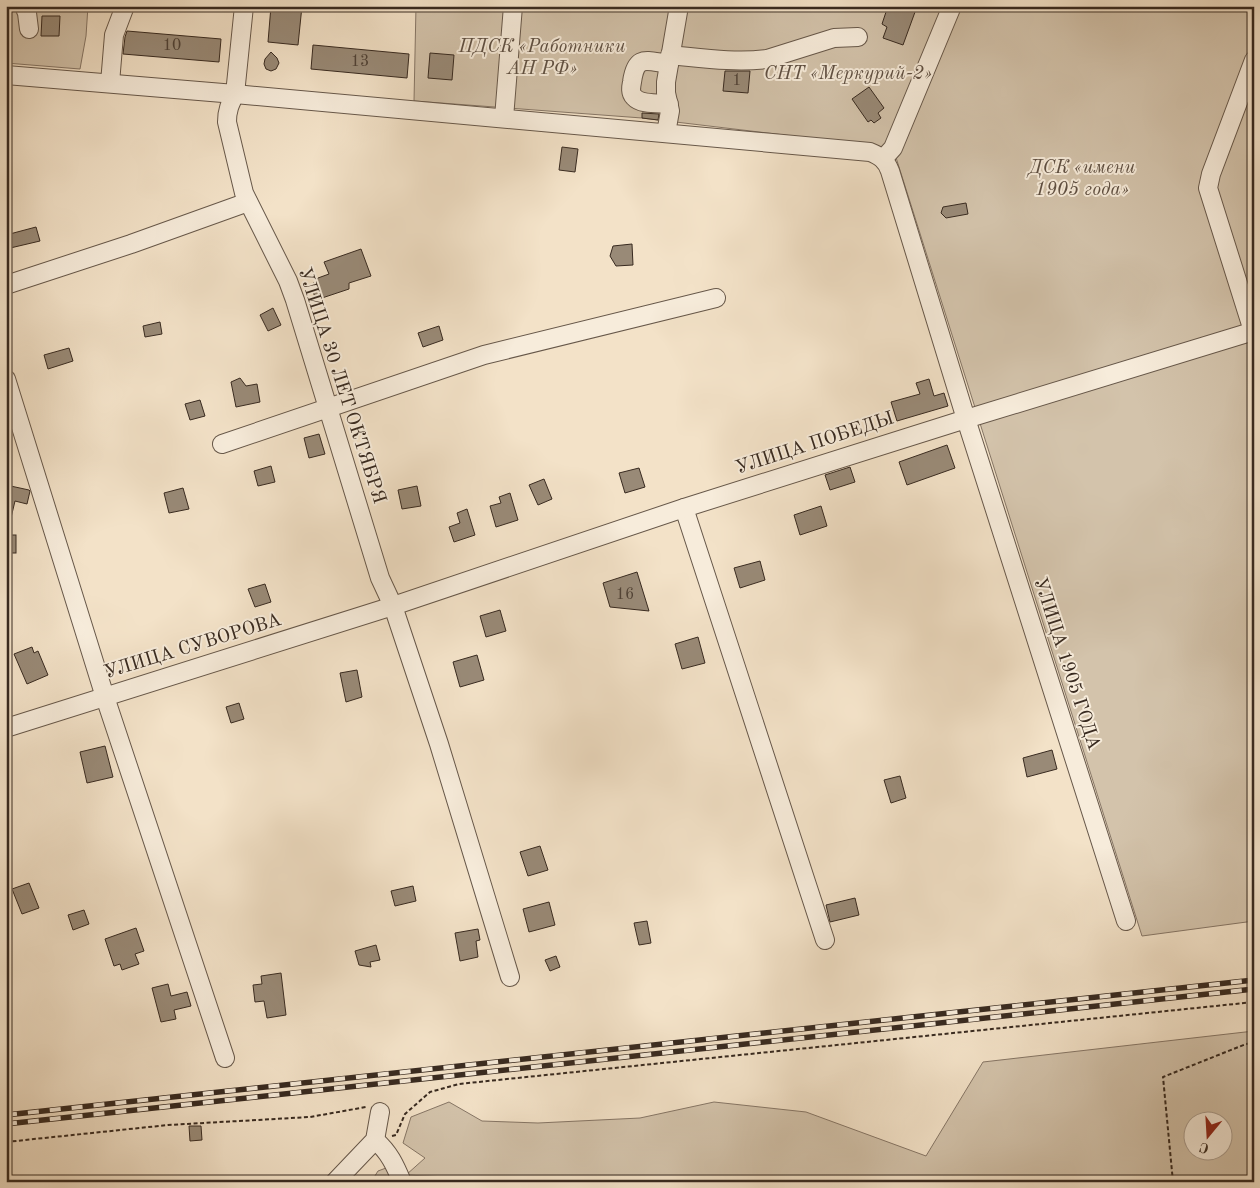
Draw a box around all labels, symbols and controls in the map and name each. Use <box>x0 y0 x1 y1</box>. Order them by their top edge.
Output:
park label: ПДСК «Работники АН РФ» <box>457 37 626 79</box>
house number: 10 <box>163 38 181 54</box>
house number: 13 <box>351 54 369 70</box>
park label: СНТ «Меркурий-2» <box>764 65 932 84</box>
house number: 1 <box>732 73 742 89</box>
park label: ДСК «имени 1905 года» <box>1026 159 1136 200</box>
street label: УЛИЦА 30 ЛЕТ ОКТЯБРЯ <box>294 266 388 506</box>
street label: УЛИЦА ПОБЕДЫ <box>733 409 897 479</box>
street label: УЛИЦА 1905 ГОДА <box>1029 575 1103 753</box>
house number: 16 <box>616 587 634 603</box>
street label: УЛИЦА СУВОРОВА <box>102 611 284 683</box>
north arrow <box>1182 1110 1232 1160</box>
text: С <box>1198 1139 1211 1155</box>

